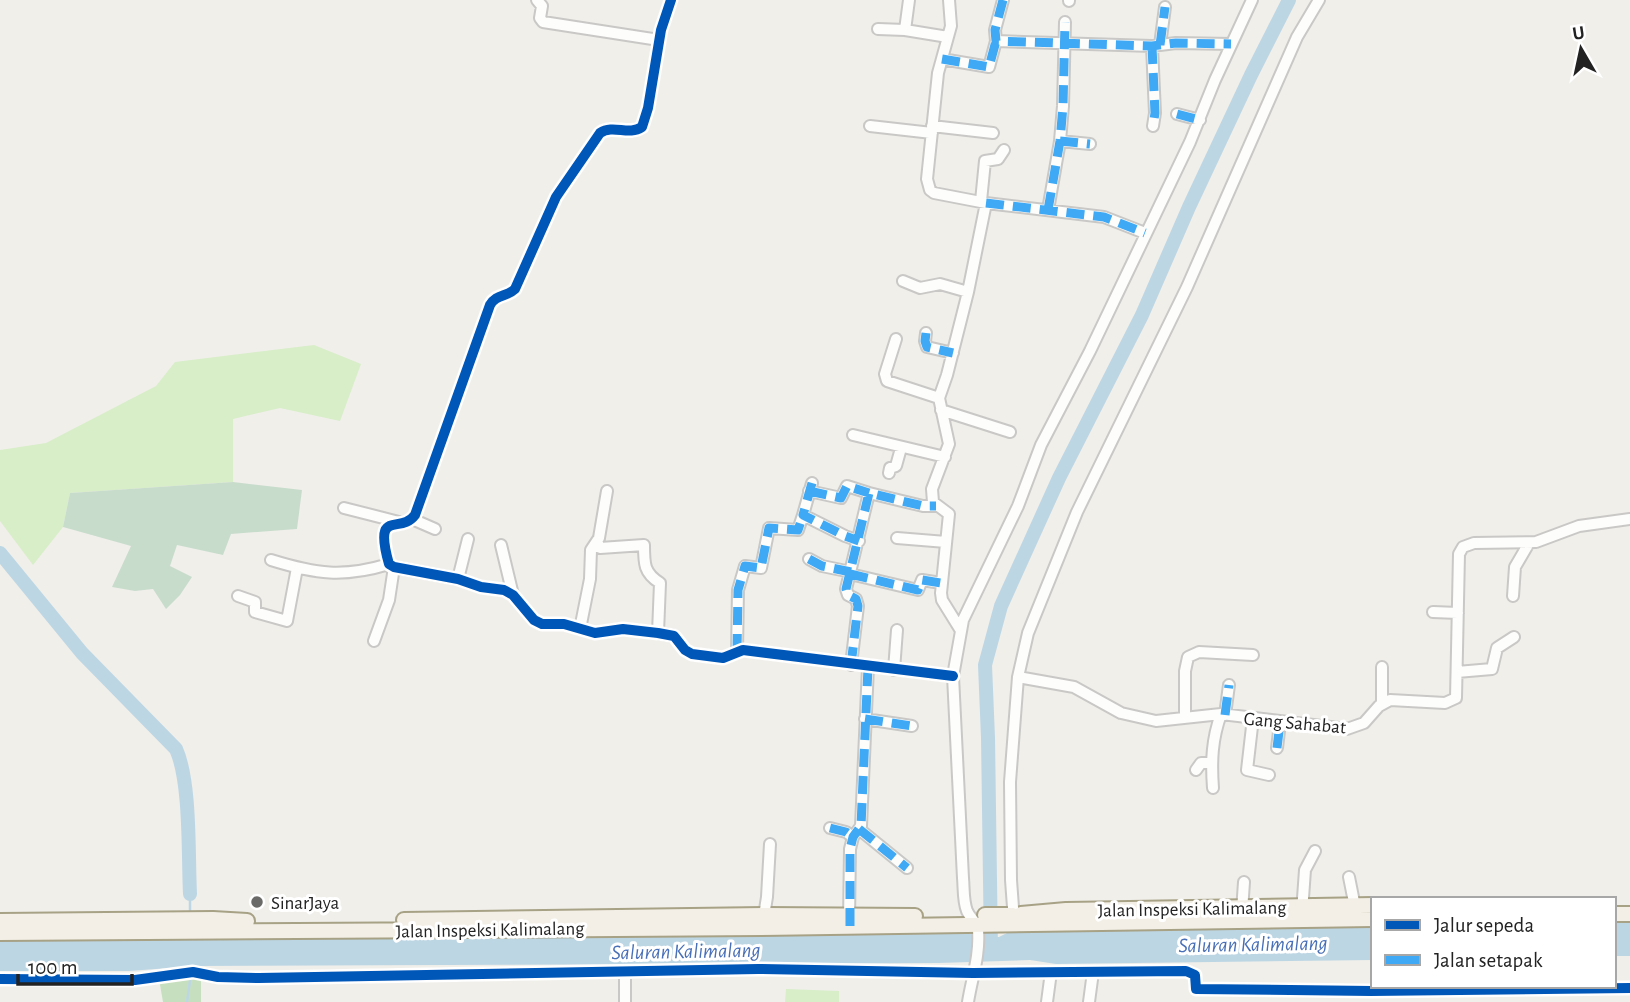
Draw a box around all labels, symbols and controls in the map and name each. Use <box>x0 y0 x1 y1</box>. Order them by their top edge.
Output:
north arrow <box>1546 14 1616 84</box>
text: U <box>1571 23 1586 44</box>
street label: Gang Sahabat <box>1243 710 1347 737</box>
marker: SinarJaya <box>249 894 265 910</box>
place label: SinarJaya <box>271 894 340 913</box>
legend <box>1371 897 1616 988</box>
street label: Jalan Inspeksi Kalimalang <box>1098 898 1287 921</box>
text: Jalur sepeda <box>1434 915 1534 936</box>
street label: Jalan Inspeksi Kalimalang <box>396 919 585 942</box>
water label: Saluran Kalimalang <box>1178 933 1328 956</box>
water label: Saluran Kalimalang <box>611 940 761 963</box>
scale bar <box>18 942 131 986</box>
text: Jalan setapak <box>1434 950 1543 971</box>
text: 100 m <box>28 957 78 978</box>

